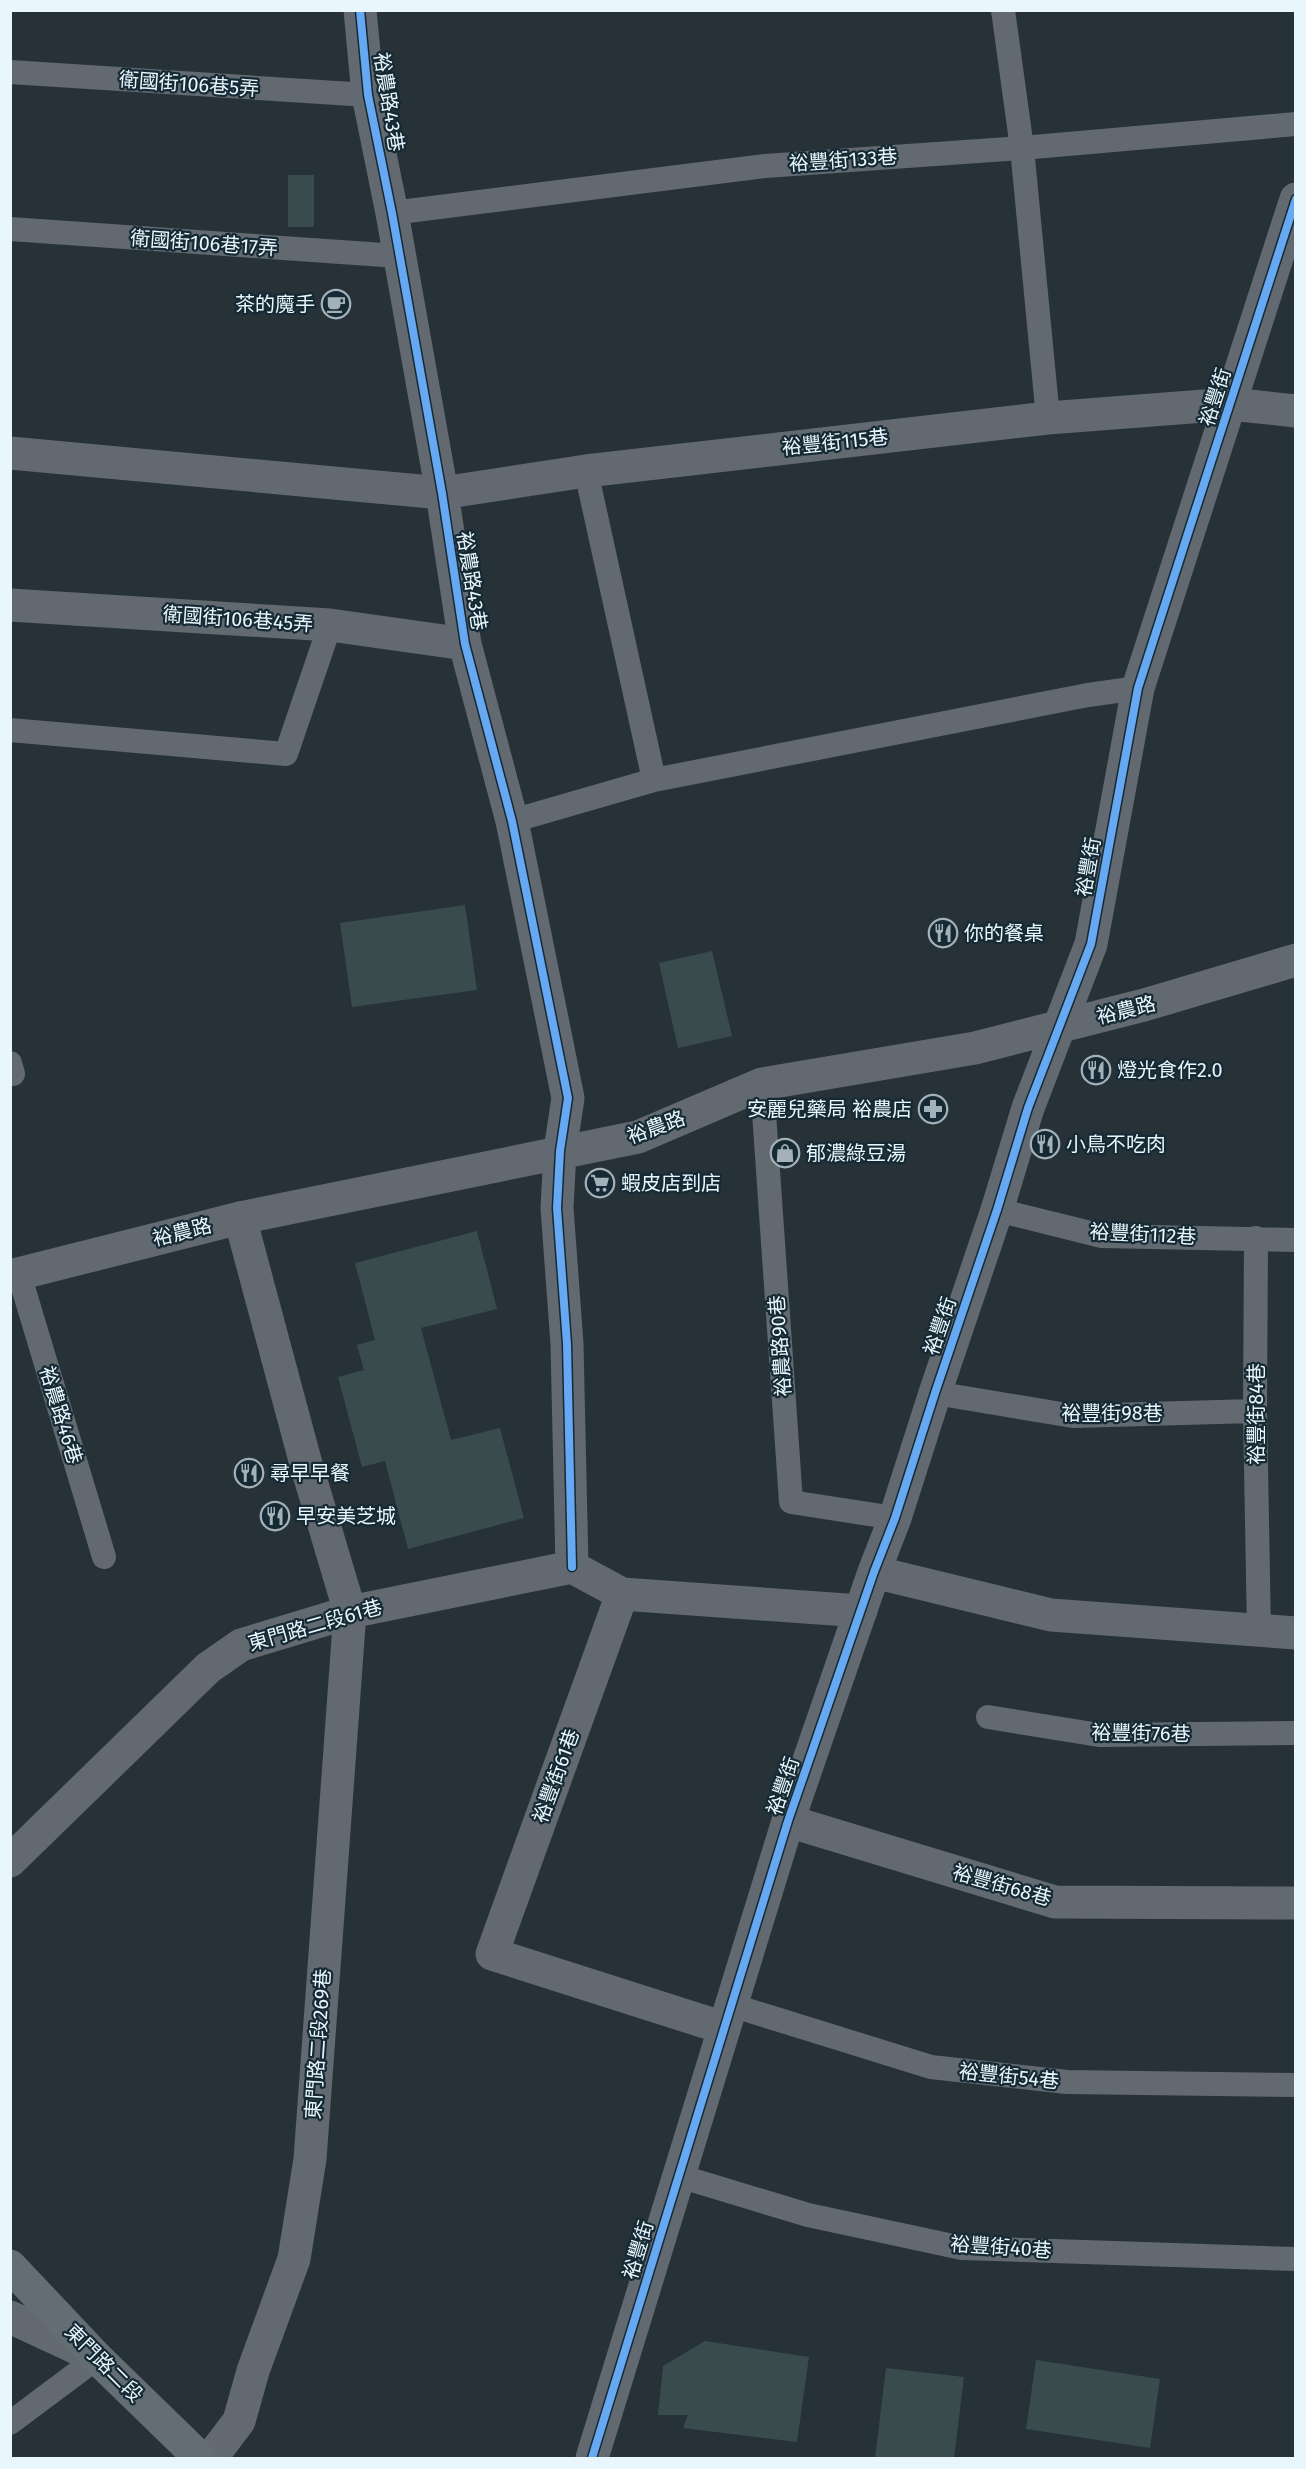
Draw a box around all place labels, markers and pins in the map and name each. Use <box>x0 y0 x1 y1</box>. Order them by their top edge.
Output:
cafe icon: 茶的魔手 <box>320 288 352 320</box>
place label: 茶的魔手 <box>235 292 315 316</box>
restaurant icon: 你的餐桌 <box>927 917 959 949</box>
place label: 你的餐桌 <box>964 921 1044 945</box>
restaurant icon: 燈光食作2.0 <box>1080 1054 1112 1086</box>
place label: 燈光食作2.0 <box>1117 1058 1223 1082</box>
pharmacy icon: 安麗兒藥局 裕農店 <box>917 1093 949 1125</box>
place label: 安麗兒藥局 裕農店 <box>747 1097 912 1121</box>
restaurant icon: 小鳥不吃肉 <box>1029 1128 1061 1160</box>
place label: 小鳥不吃肉 <box>1066 1132 1166 1156</box>
shop icon: 郁濃綠豆湯 <box>769 1137 801 1169</box>
place label: 郁濃綠豆湯 <box>806 1141 906 1165</box>
supermarket icon: 蝦皮店到店 <box>584 1167 616 1199</box>
place label: 蝦皮店到店 <box>621 1171 721 1195</box>
restaurant icon: 尋早早餐 <box>233 1457 265 1489</box>
place label: 尋早早餐 <box>270 1461 350 1485</box>
restaurant icon: 早安美芝城 <box>259 1500 291 1532</box>
place label: 早安美芝城 <box>296 1504 396 1528</box>

